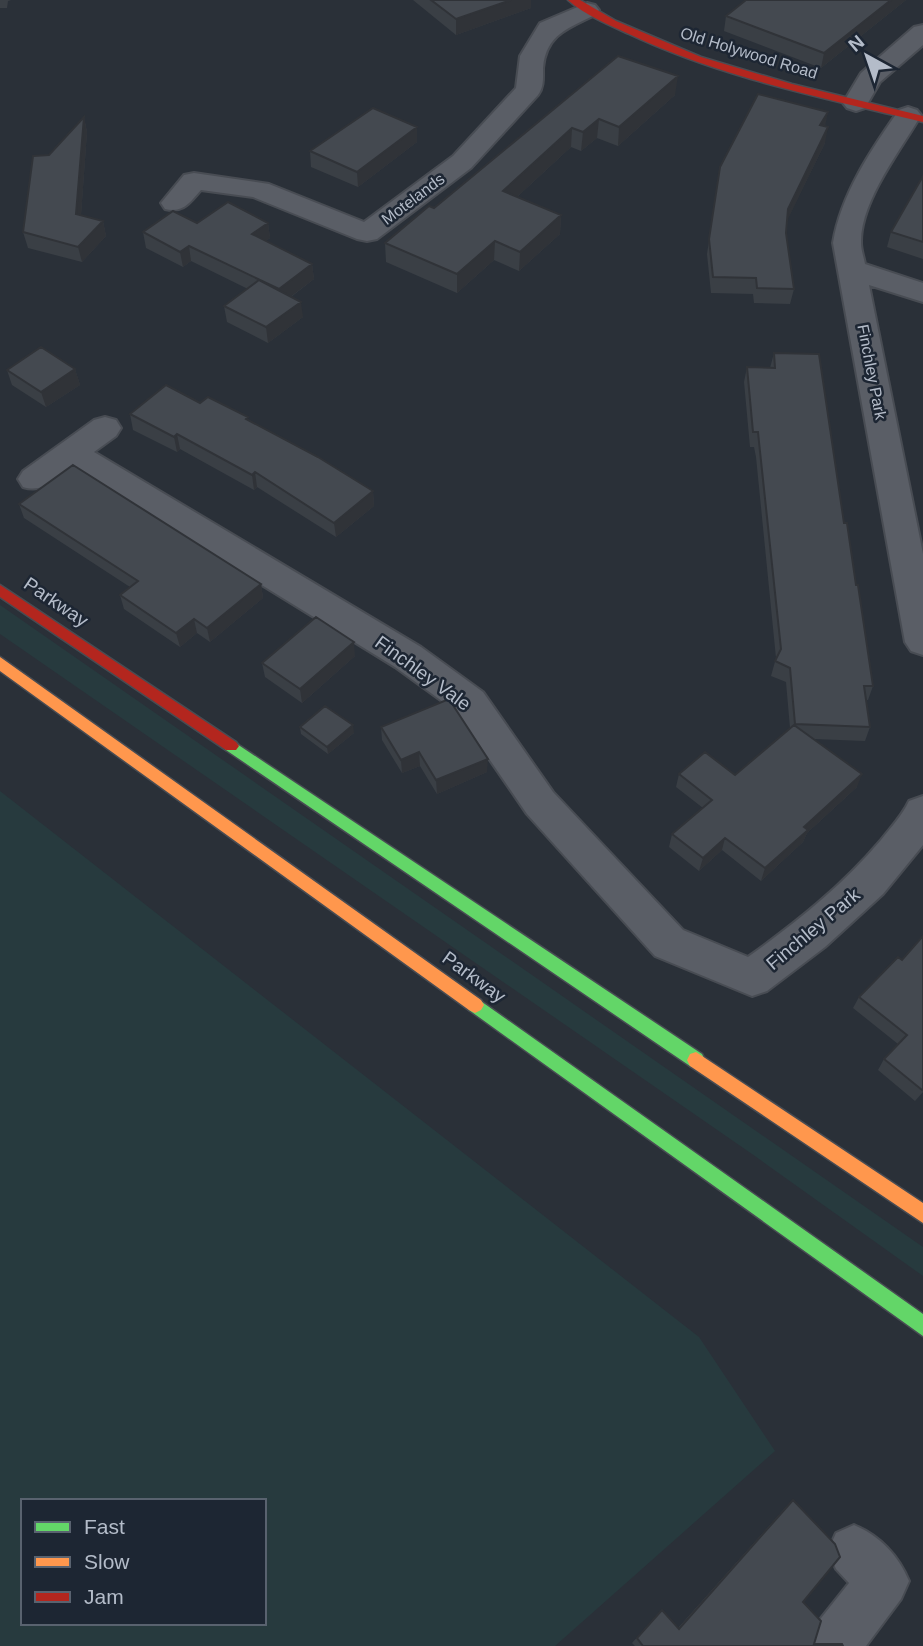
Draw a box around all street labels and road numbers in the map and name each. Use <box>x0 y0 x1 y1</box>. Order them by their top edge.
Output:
street label: Old Holywood Road <box>678 24 820 82</box>
street label: Motelands <box>378 170 448 228</box>
street label: Finchley Park <box>854 323 890 422</box>
street label: Parkway <box>20 573 92 631</box>
street label: Finchley Vale <box>371 631 475 715</box>
street label: Finchley Park <box>762 884 864 974</box>
street label: Parkway <box>438 947 510 1007</box>

